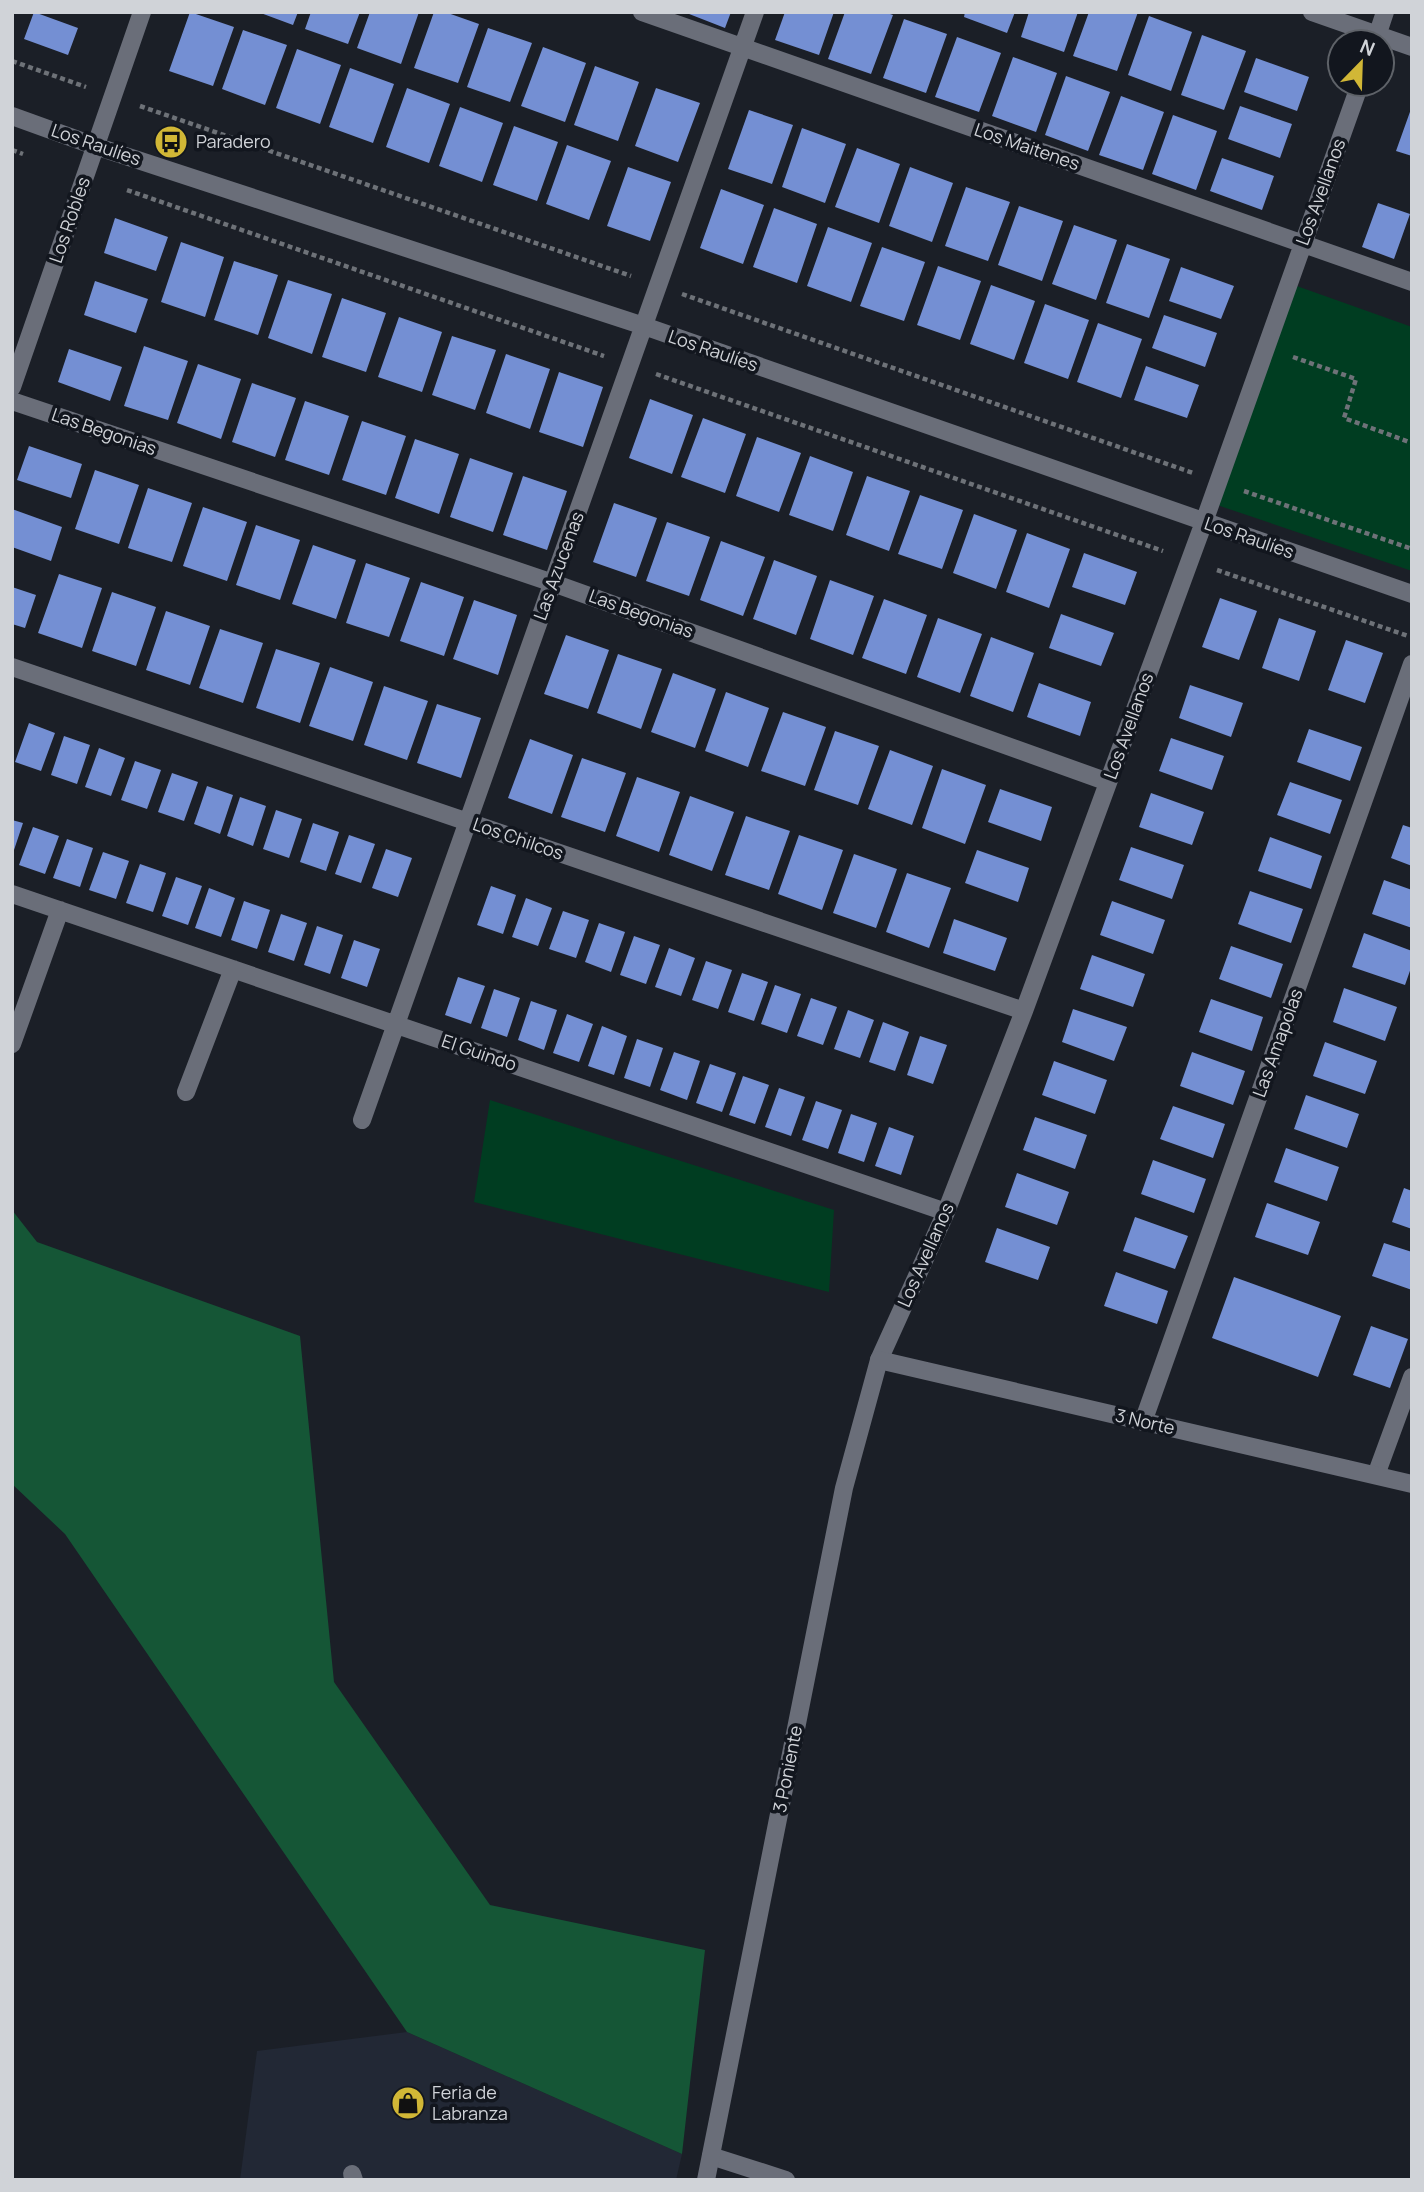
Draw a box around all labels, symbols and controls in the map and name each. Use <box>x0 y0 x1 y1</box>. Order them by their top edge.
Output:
north arrow <box>1326 28 1396 98</box>
text: N <box>1356 33 1379 62</box>
street label: Los Maitenes <box>971 117 1083 175</box>
street label: Los Raulíes <box>48 118 144 171</box>
bus stop icon: Paradero <box>152 123 190 161</box>
place label: Paradero <box>196 129 271 153</box>
street label: Los Avellanos <box>1290 135 1350 248</box>
street label: Los Robles <box>43 173 95 266</box>
street label: Los Raulíes <box>665 324 761 377</box>
street label: Las Begonias <box>49 402 160 460</box>
street label: Las Azucenas <box>527 508 589 623</box>
street label: Los Raulíes <box>1201 511 1297 564</box>
street label: Las Begonias <box>586 583 697 643</box>
street label: Los Avellanos <box>1098 669 1158 782</box>
street label: Los Chilcos <box>470 811 567 865</box>
street label: Las Amapolas <box>1246 985 1308 1100</box>
street label: El Guindo <box>439 1028 520 1076</box>
street label: Los Avellanos <box>891 1199 959 1311</box>
street label: 3 Norte <box>1113 1403 1177 1440</box>
street label: 3 Poniente <box>767 1723 807 1814</box>
place label: Feria de Labranza <box>432 2080 508 2125</box>
shop icon: Feria de Labranza <box>389 2084 427 2122</box>

